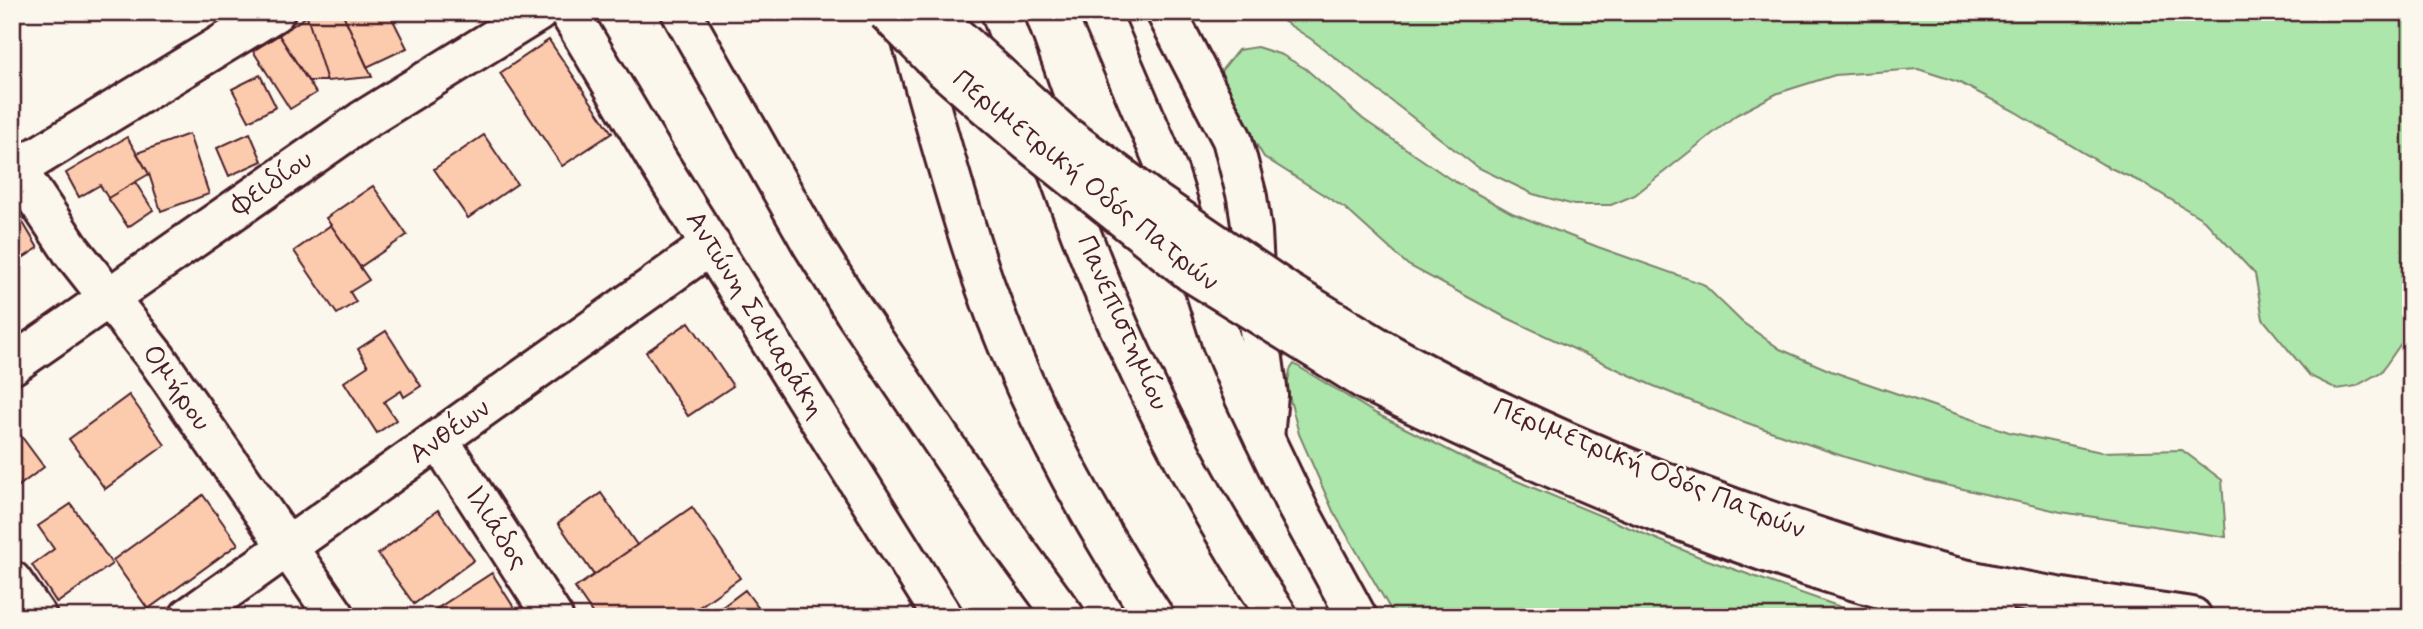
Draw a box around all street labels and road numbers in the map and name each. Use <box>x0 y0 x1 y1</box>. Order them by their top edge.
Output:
street label: Περιμετρική Οδός Πατρών <box>944 62 1226 300</box>
street label: Φειδίου <box>223 141 320 225</box>
street label: Αντώνη Σαμαράκη <box>676 204 834 426</box>
street label: Πανεπιστημίου <box>1067 230 1177 416</box>
street label: Ομήρου <box>133 337 219 439</box>
street label: Περιμετρική Οδός Πατρών <box>1488 389 1810 549</box>
street label: Ανθέων <box>402 391 498 473</box>
street label: Ιλιάδος <box>455 479 537 577</box>

